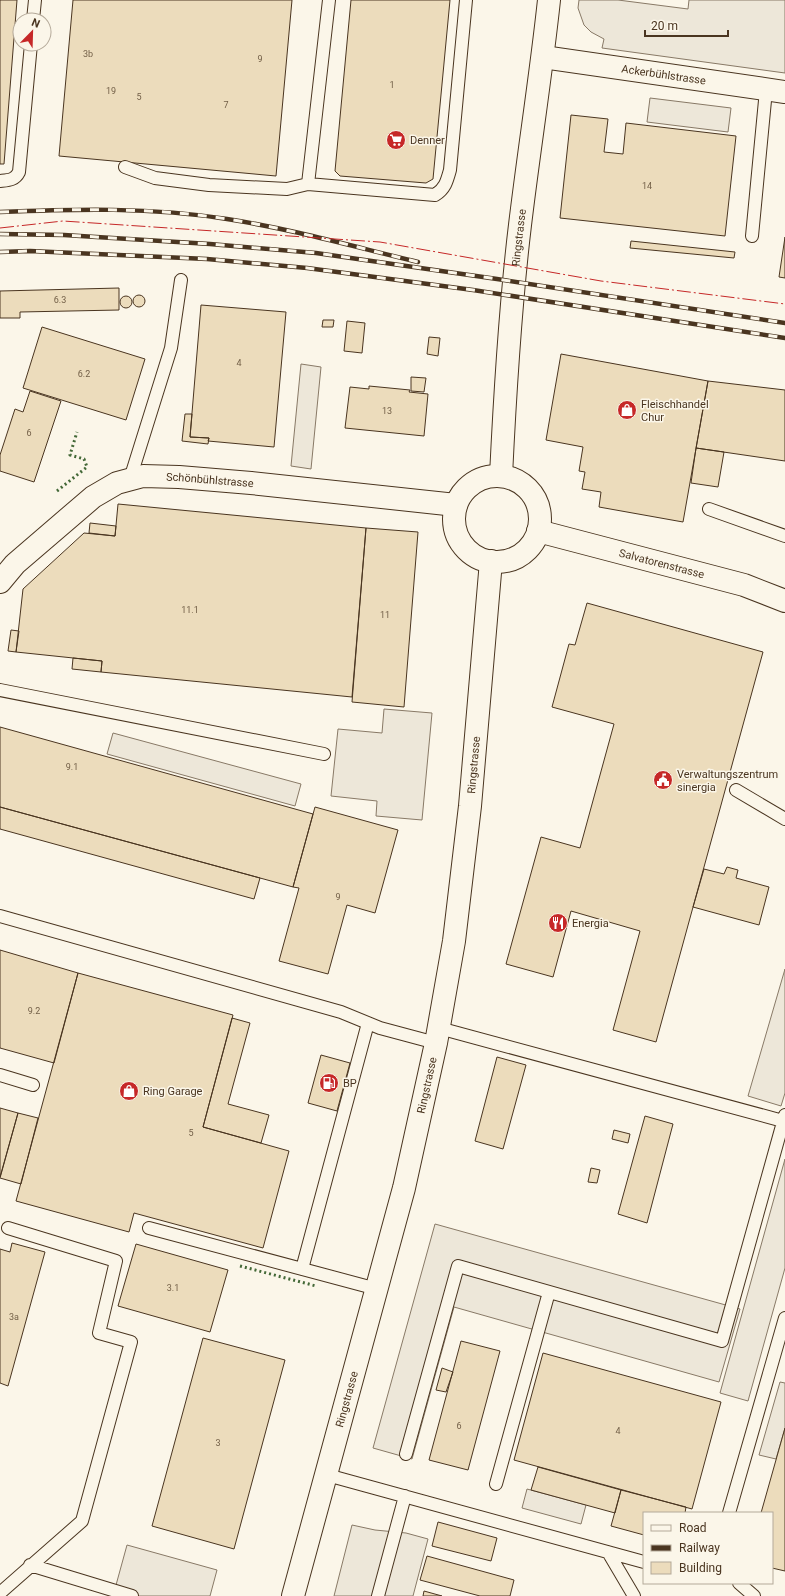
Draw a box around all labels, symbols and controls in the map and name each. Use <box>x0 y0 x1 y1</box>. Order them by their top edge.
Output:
north arrow <box>12 12 52 52</box>
scale bar <box>645 12 728 38</box>
text: N <box>30 16 42 31</box>
text: 20 m <box>651 19 678 33</box>
house number: 3b <box>83 49 93 59</box>
house number: 9 <box>257 54 263 64</box>
street label: Ackerbühlstrasse <box>621 62 707 87</box>
house number: 1 <box>389 80 395 90</box>
house number: 19 <box>106 86 116 96</box>
house number: 5 <box>136 92 142 102</box>
house number: 7 <box>223 100 229 110</box>
supermarket icon: Denner <box>385 129 407 151</box>
place label: Denner <box>410 134 445 147</box>
house number: 14 <box>642 181 652 191</box>
street label: Ringstrasse <box>509 208 529 267</box>
house number: 6.3 <box>54 295 66 305</box>
house number: 4 <box>236 358 242 368</box>
house number: 6.2 <box>78 369 90 379</box>
place label: Fleischhandel Chur <box>641 398 709 424</box>
shop icon: Fleischhandel Chur <box>616 399 638 421</box>
house number: 13 <box>382 406 392 416</box>
house number: 6 <box>26 428 32 438</box>
street label: Schönbühlstrasse <box>166 471 254 490</box>
street label: Salvatorenstrasse <box>618 547 706 581</box>
house number: 11.1 <box>181 605 199 615</box>
house number: 11 <box>380 610 390 620</box>
street label: Ringstrasse <box>465 736 483 794</box>
house number: 9.1 <box>66 762 78 772</box>
place label: Verwaltungszentrum sinergia <box>677 768 778 794</box>
public building icon: Verwaltungszentrum sinergia <box>652 769 674 791</box>
house number: 9 <box>335 892 341 902</box>
restaurant icon: Energia <box>547 912 569 934</box>
place label: Energia <box>572 917 609 930</box>
house number: 9.2 <box>28 1006 40 1016</box>
street label: Ringstrasse <box>415 1056 440 1115</box>
fuel station icon: BP <box>318 1072 340 1094</box>
place label: BP <box>343 1077 357 1090</box>
shop icon: Ring Garage <box>118 1080 140 1102</box>
place label: Ring Garage <box>143 1085 203 1098</box>
house number: 5 <box>188 1128 194 1138</box>
house number: 3.1 <box>167 1283 179 1293</box>
house number: 3a <box>9 1312 19 1322</box>
street label: Ringstrasse <box>333 1370 361 1429</box>
house number: 6 <box>456 1421 462 1431</box>
house number: 4 <box>615 1426 621 1436</box>
house number: 3 <box>215 1438 221 1448</box>
legend <box>643 1512 773 1584</box>
text: Road <box>679 1521 707 1535</box>
text: Railway <box>679 1541 720 1555</box>
text: Building <box>679 1561 722 1575</box>

